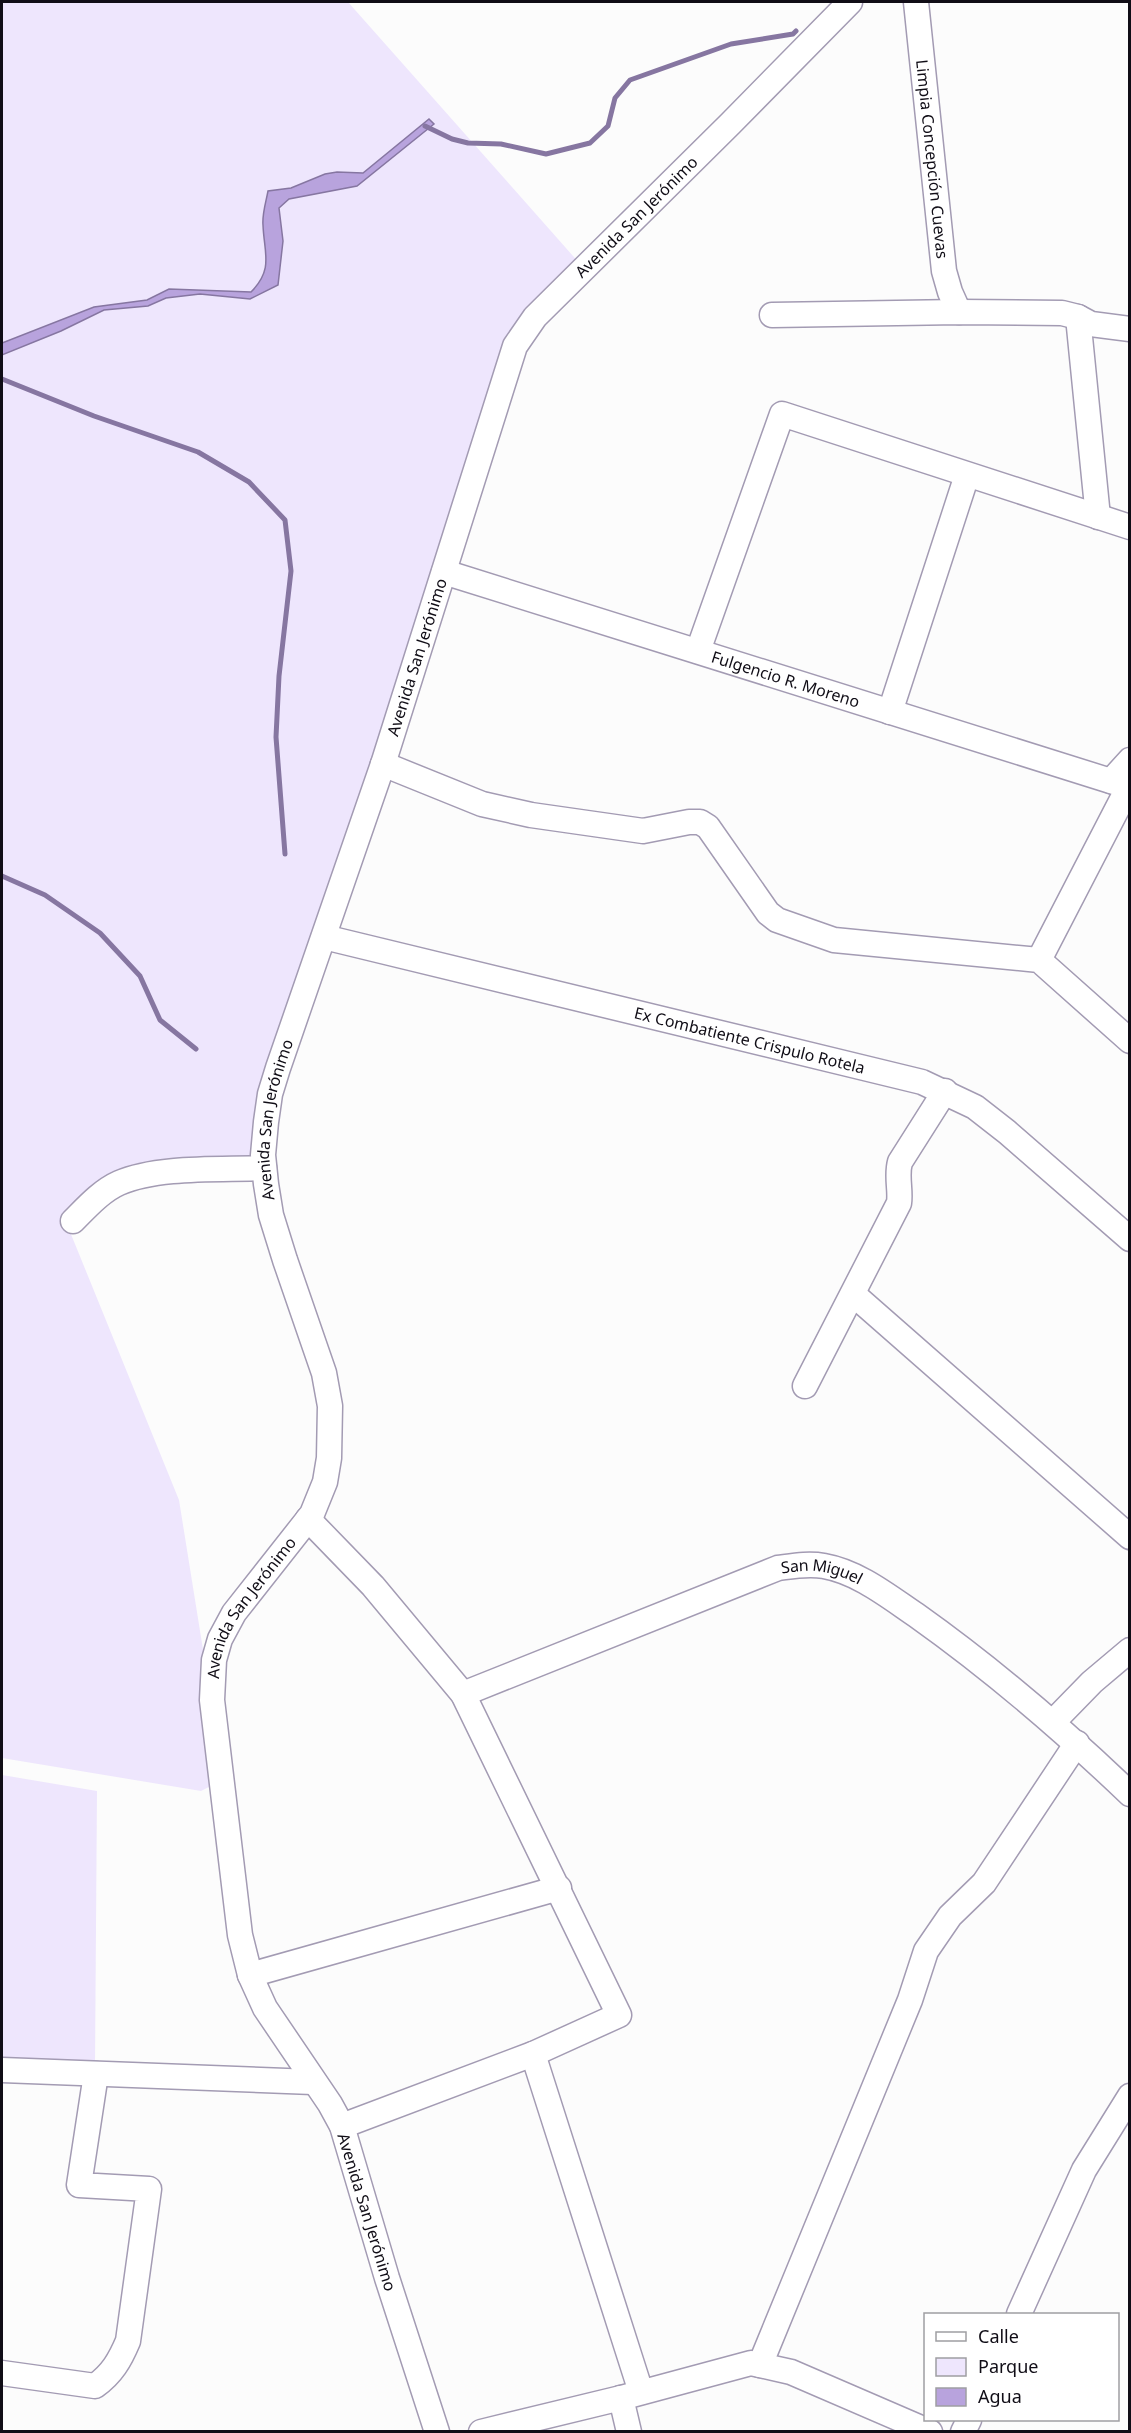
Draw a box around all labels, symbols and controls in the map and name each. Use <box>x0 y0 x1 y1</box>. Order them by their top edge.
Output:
street label: Limpia Concepción Cuevas <box>911 59 954 260</box>
street label: Avenida San Jerónimo <box>570 151 702 282</box>
street label: Avenida San Jerónimo <box>382 575 452 739</box>
street label: Fulgencio R. Moreno <box>709 645 863 713</box>
street label: Ex Combatiente Crispulo Rotela <box>632 1002 867 1079</box>
street label: Avenida San Jerónimo <box>252 1036 298 1202</box>
street label: Avenida San Jerónimo <box>202 1532 301 1679</box>
street label: San Miguel <box>779 1554 867 1589</box>
street label: Avenida San Jerónimo <box>332 2130 402 2294</box>
legend <box>924 2313 1119 2421</box>
text: Calle <box>978 2324 1019 2348</box>
text: Parque <box>978 2354 1038 2378</box>
text: Agua <box>978 2384 1022 2408</box>

